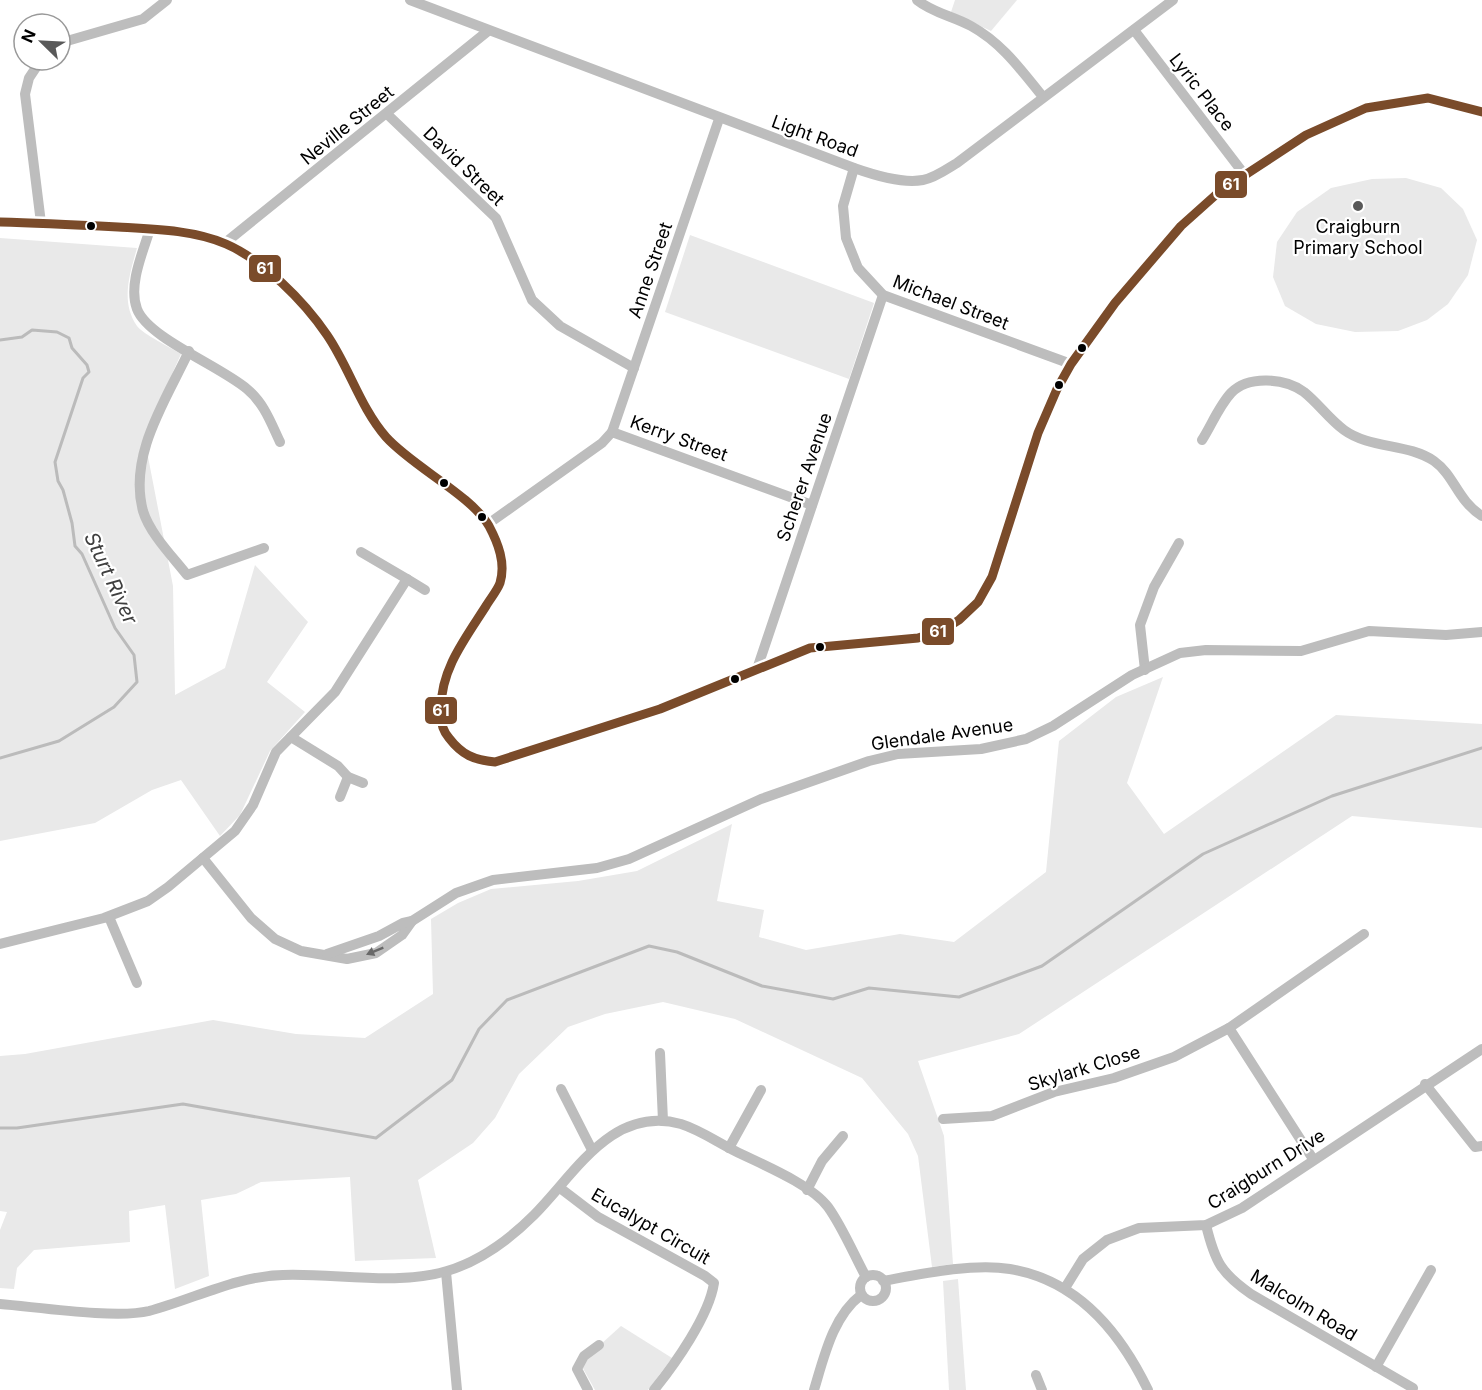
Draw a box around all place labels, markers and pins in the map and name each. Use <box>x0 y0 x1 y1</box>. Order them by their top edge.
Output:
marker: Craigburn Primary School <box>1351 199 1365 213</box>
place label: Craigburn Primary School <box>1293 216 1423 258</box>
unlabelled marker <box>85 220 97 232</box>
unlabelled marker <box>1076 342 1088 354</box>
unlabelled marker <box>1053 379 1065 391</box>
unlabelled marker <box>438 477 450 489</box>
unlabelled marker <box>476 511 488 523</box>
unlabelled marker <box>814 641 826 653</box>
unlabelled marker <box>729 673 741 685</box>

